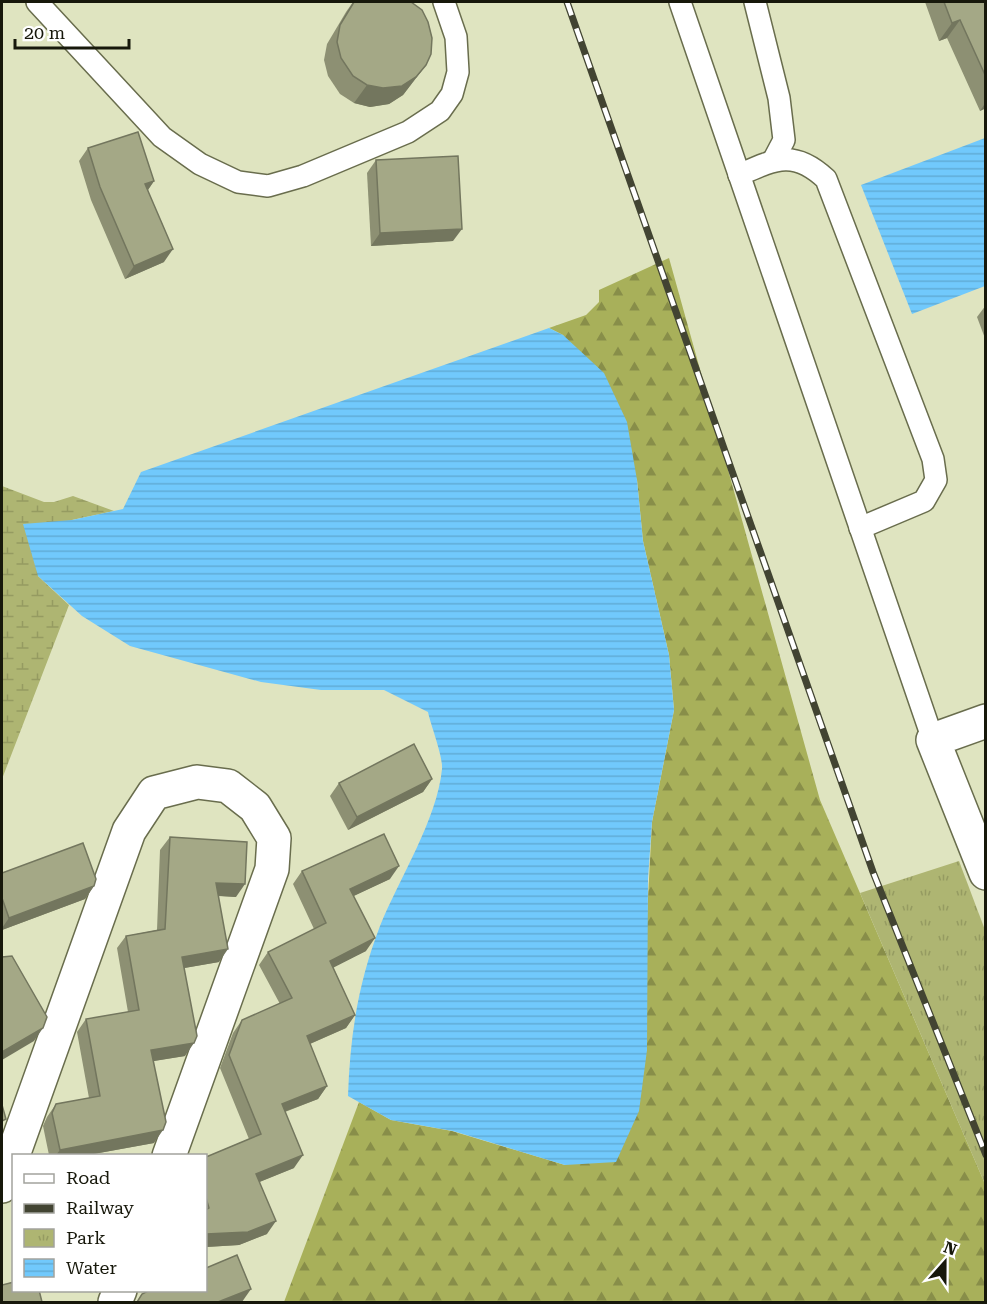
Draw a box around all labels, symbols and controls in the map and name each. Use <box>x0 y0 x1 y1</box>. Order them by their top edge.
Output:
scale bar <box>15 12 129 50</box>
text: 20 m <box>24 22 65 43</box>
legend <box>12 1154 207 1292</box>
text: Road <box>66 1167 111 1188</box>
text: Railway <box>66 1197 134 1218</box>
text: Park <box>66 1227 106 1248</box>
north arrow <box>915 1232 975 1292</box>
text: N <box>941 1237 959 1260</box>
text: Water <box>66 1257 117 1278</box>

